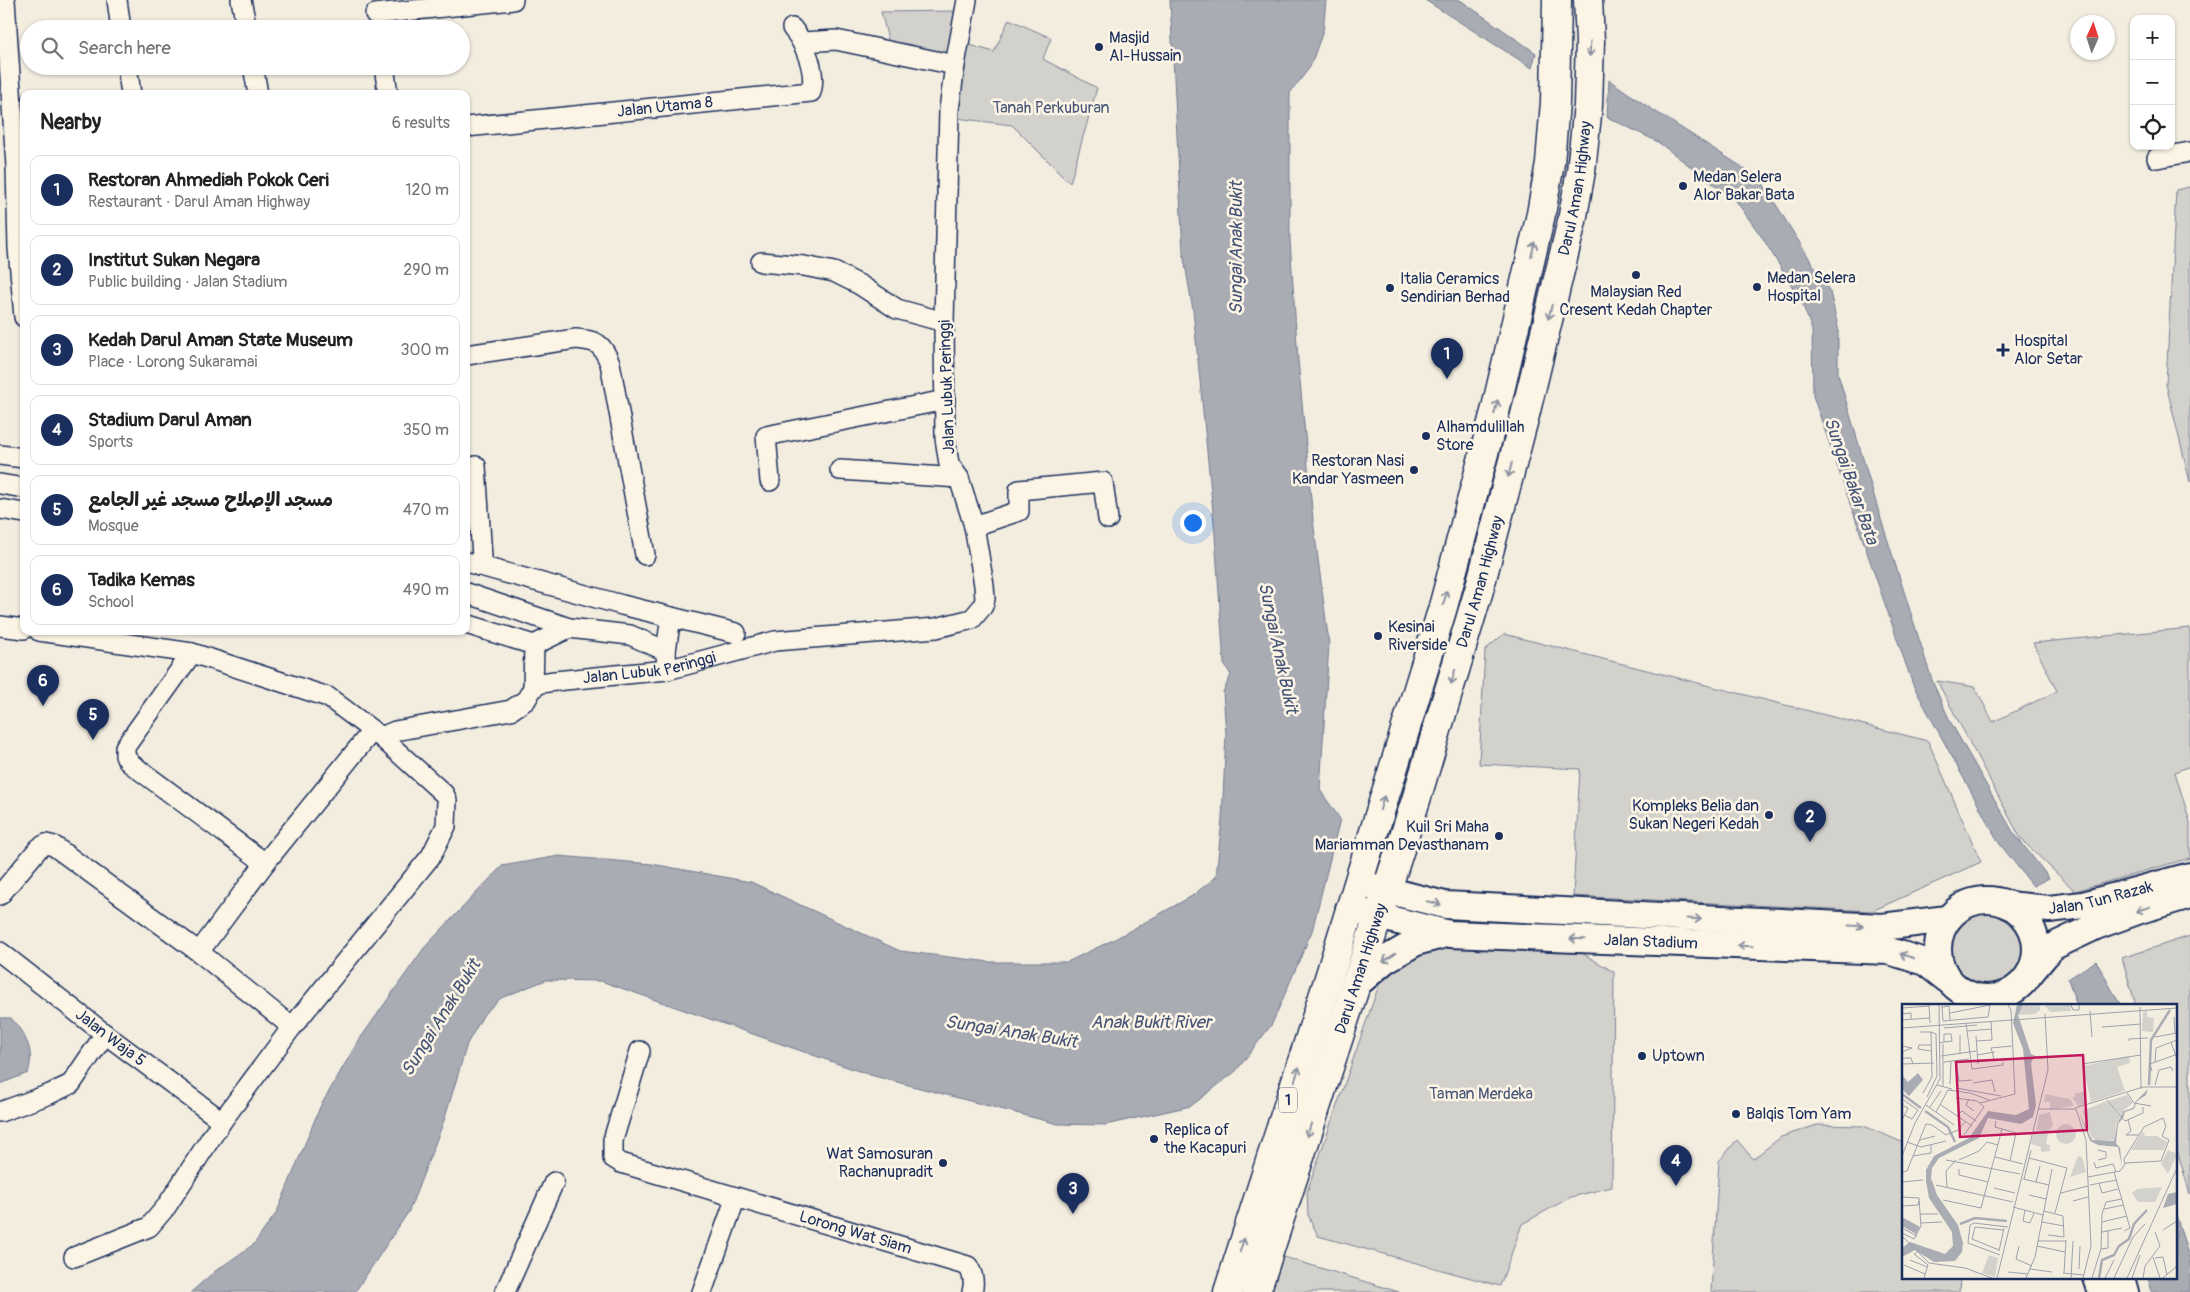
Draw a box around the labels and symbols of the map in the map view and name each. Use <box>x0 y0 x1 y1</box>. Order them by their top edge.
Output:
north arrow <box>2070 15 2115 60</box>
place label: Masjid Al-Hussain <box>1109 28 1182 66</box>
one-way arrow <box>1585 40 1594 56</box>
marker: Masjid Al-Hussain <box>1093 41 1105 53</box>
street label: Jalan Utama 8 <box>616 92 714 122</box>
park label: Tanah Perkuburan <box>992 98 1110 118</box>
street label: Darul Aman Highway <box>1554 120 1596 258</box>
place label: Medan Selera Alor Bakar Bata <box>1693 167 1795 205</box>
water label: Sungai Anak Bukit <box>1225 180 1248 315</box>
marker: Medan Selera Alor Bakar Bata <box>1677 180 1689 192</box>
one-way arrow <box>1529 241 1538 257</box>
place label: Medan Selera Hospital <box>1767 268 1856 306</box>
place label: Italia Ceramics Sendirian Berhad <box>1400 269 1510 307</box>
marker: Malaysian Red Cresent Kedah Chapter <box>1630 269 1642 281</box>
marker: Medan Selera Hospital <box>1751 281 1763 293</box>
marker: Italia Ceramics Sendirian Berhad <box>1384 282 1396 294</box>
place label: Malaysian Red Cresent Kedah Chapter <box>1560 282 1713 320</box>
one-way arrow <box>1545 304 1554 320</box>
street label: Jalan Lubuk Peringgi <box>935 319 959 455</box>
place label: Hospital Alor Setar <box>2014 331 2083 369</box>
pin: 1 <box>1431 338 1463 379</box>
marker: Hospital Alor Setar <box>1996 343 2010 357</box>
one-way arrow <box>1492 399 1501 415</box>
water label: Sungai Bakar Bata <box>1819 415 1884 549</box>
place label: Alhamdulillah Store <box>1436 417 1524 455</box>
marker: Alhamdulillah Store <box>1420 430 1432 442</box>
place label: Restoran Nasi Kandar Yasmeen <box>1292 451 1404 489</box>
one-way arrow <box>1505 462 1515 478</box>
marker: Restoran Nasi Kandar Yasmeen <box>1408 464 1420 476</box>
your location <box>1180 510 1206 536</box>
street label: Darul Aman Highway <box>1452 513 1508 650</box>
water label: Sungai Anak Bukit <box>1253 580 1303 717</box>
one-way arrow <box>1441 590 1450 606</box>
place label: Kesinai Riverside <box>1388 617 1447 655</box>
marker: Kesinai Riverside <box>1372 630 1384 642</box>
street label: Jalan Lubuk Peringgi <box>582 647 718 688</box>
pin: 6 <box>27 665 59 706</box>
one-way arrow <box>1448 669 1457 685</box>
pin: 5 <box>77 699 109 740</box>
one-way arrow <box>1378 796 1388 812</box>
place label: Kompleks Belia dan Sukan Negeri Kedah <box>1628 796 1759 834</box>
pin: 2 <box>1794 801 1826 842</box>
marker: Kompleks Belia dan Sukan Negeri Kedah <box>1763 809 1775 821</box>
place label: Kuil Sri Maha Mariamman Devasthanam <box>1315 817 1489 855</box>
marker: Kuil Sri Maha Mariamman Devasthanam <box>1493 830 1505 842</box>
street label: Jalan Tun Razak <box>2047 876 2155 919</box>
one-way arrow <box>1426 899 1442 908</box>
street label: Darul Aman Highway <box>1331 901 1392 1037</box>
one-way arrow <box>2136 905 2152 914</box>
one-way arrow <box>1685 914 1701 924</box>
one-way arrow <box>1848 922 1864 931</box>
street label: Jalan Stadium <box>1603 930 1698 954</box>
one-way arrow <box>1569 935 1585 944</box>
one-way arrow <box>1738 941 1754 950</box>
one-way arrow <box>1899 951 1915 961</box>
one-way arrow <box>1382 953 1396 963</box>
water label: Sungai Anak Bukit <box>396 954 487 1081</box>
inset map <box>1902 1004 2178 1280</box>
street label: Jalan Waja 5 <box>72 1005 150 1071</box>
water label: Sungai Anak Bukit <box>943 1010 1080 1054</box>
water label: Anak Bukit River <box>1091 1011 1214 1034</box>
place label: Uptown <box>1652 1046 1705 1066</box>
marker: Uptown <box>1636 1050 1648 1062</box>
one-way arrow <box>1293 1067 1302 1082</box>
park label: Taman Merdeka <box>1429 1084 1533 1104</box>
road number: 1 <box>1279 1088 1297 1112</box>
place label: Balqis Tom Yam <box>1746 1104 1852 1124</box>
marker: Balqis Tom Yam <box>1730 1108 1742 1120</box>
place label: Replica of the Kacapuri <box>1163 1120 1246 1158</box>
one-way arrow <box>1304 1122 1313 1138</box>
marker: Replica of the Kacapuri <box>1148 1133 1160 1145</box>
place label: Wat Samosuran Rachanupradit <box>826 1144 934 1182</box>
pin: 4 <box>1660 1145 1692 1186</box>
marker: Wat Samosuran Rachanupradit <box>937 1157 949 1169</box>
pin: 3 <box>1057 1173 1089 1214</box>
street label: Lorong Wat Siam <box>797 1206 914 1259</box>
one-way arrow <box>1237 1238 1247 1254</box>

